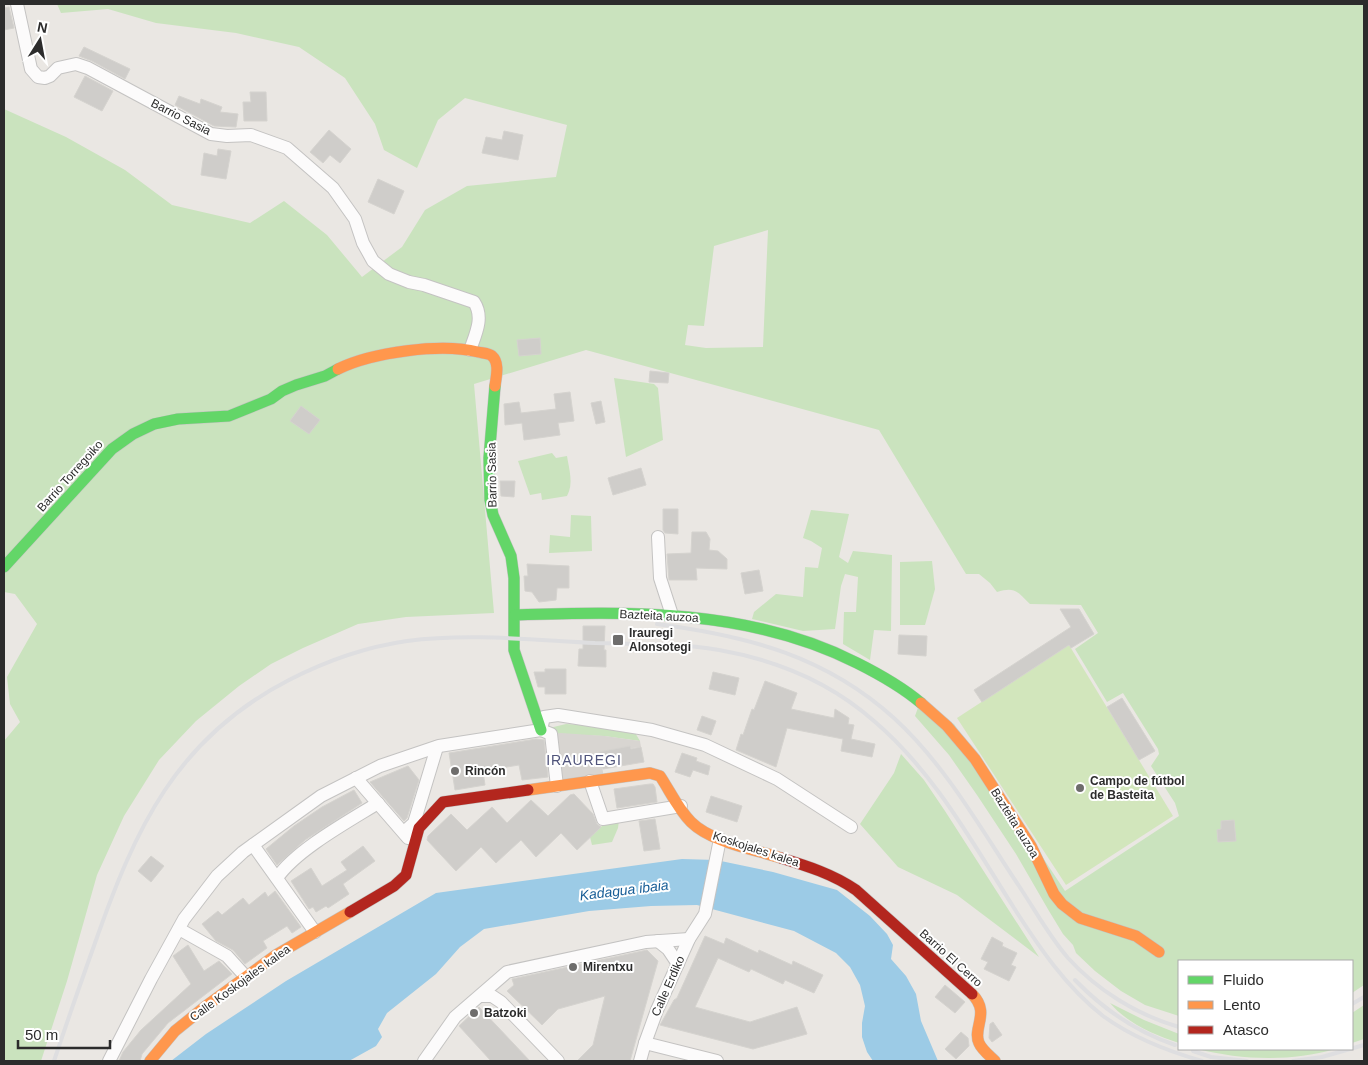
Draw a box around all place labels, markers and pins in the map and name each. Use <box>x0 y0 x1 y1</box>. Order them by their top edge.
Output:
place label: Irauregi Alonsotegi <box>629 626 691 654</box>
marker: Irauregi Alonsotegi <box>611 633 625 647</box>
place label: Rincón <box>465 764 506 778</box>
marker: Rincón <box>449 765 461 777</box>
place label: Campo de fútbol de Basteita <box>1090 774 1185 802</box>
marker: Campo de fútbol de Basteita <box>1074 782 1086 794</box>
place label: Mirentxu <box>583 960 633 974</box>
marker: Mirentxu <box>567 961 579 973</box>
place label: Batzoki <box>484 1006 527 1020</box>
marker: Batzoki <box>468 1007 480 1019</box>

